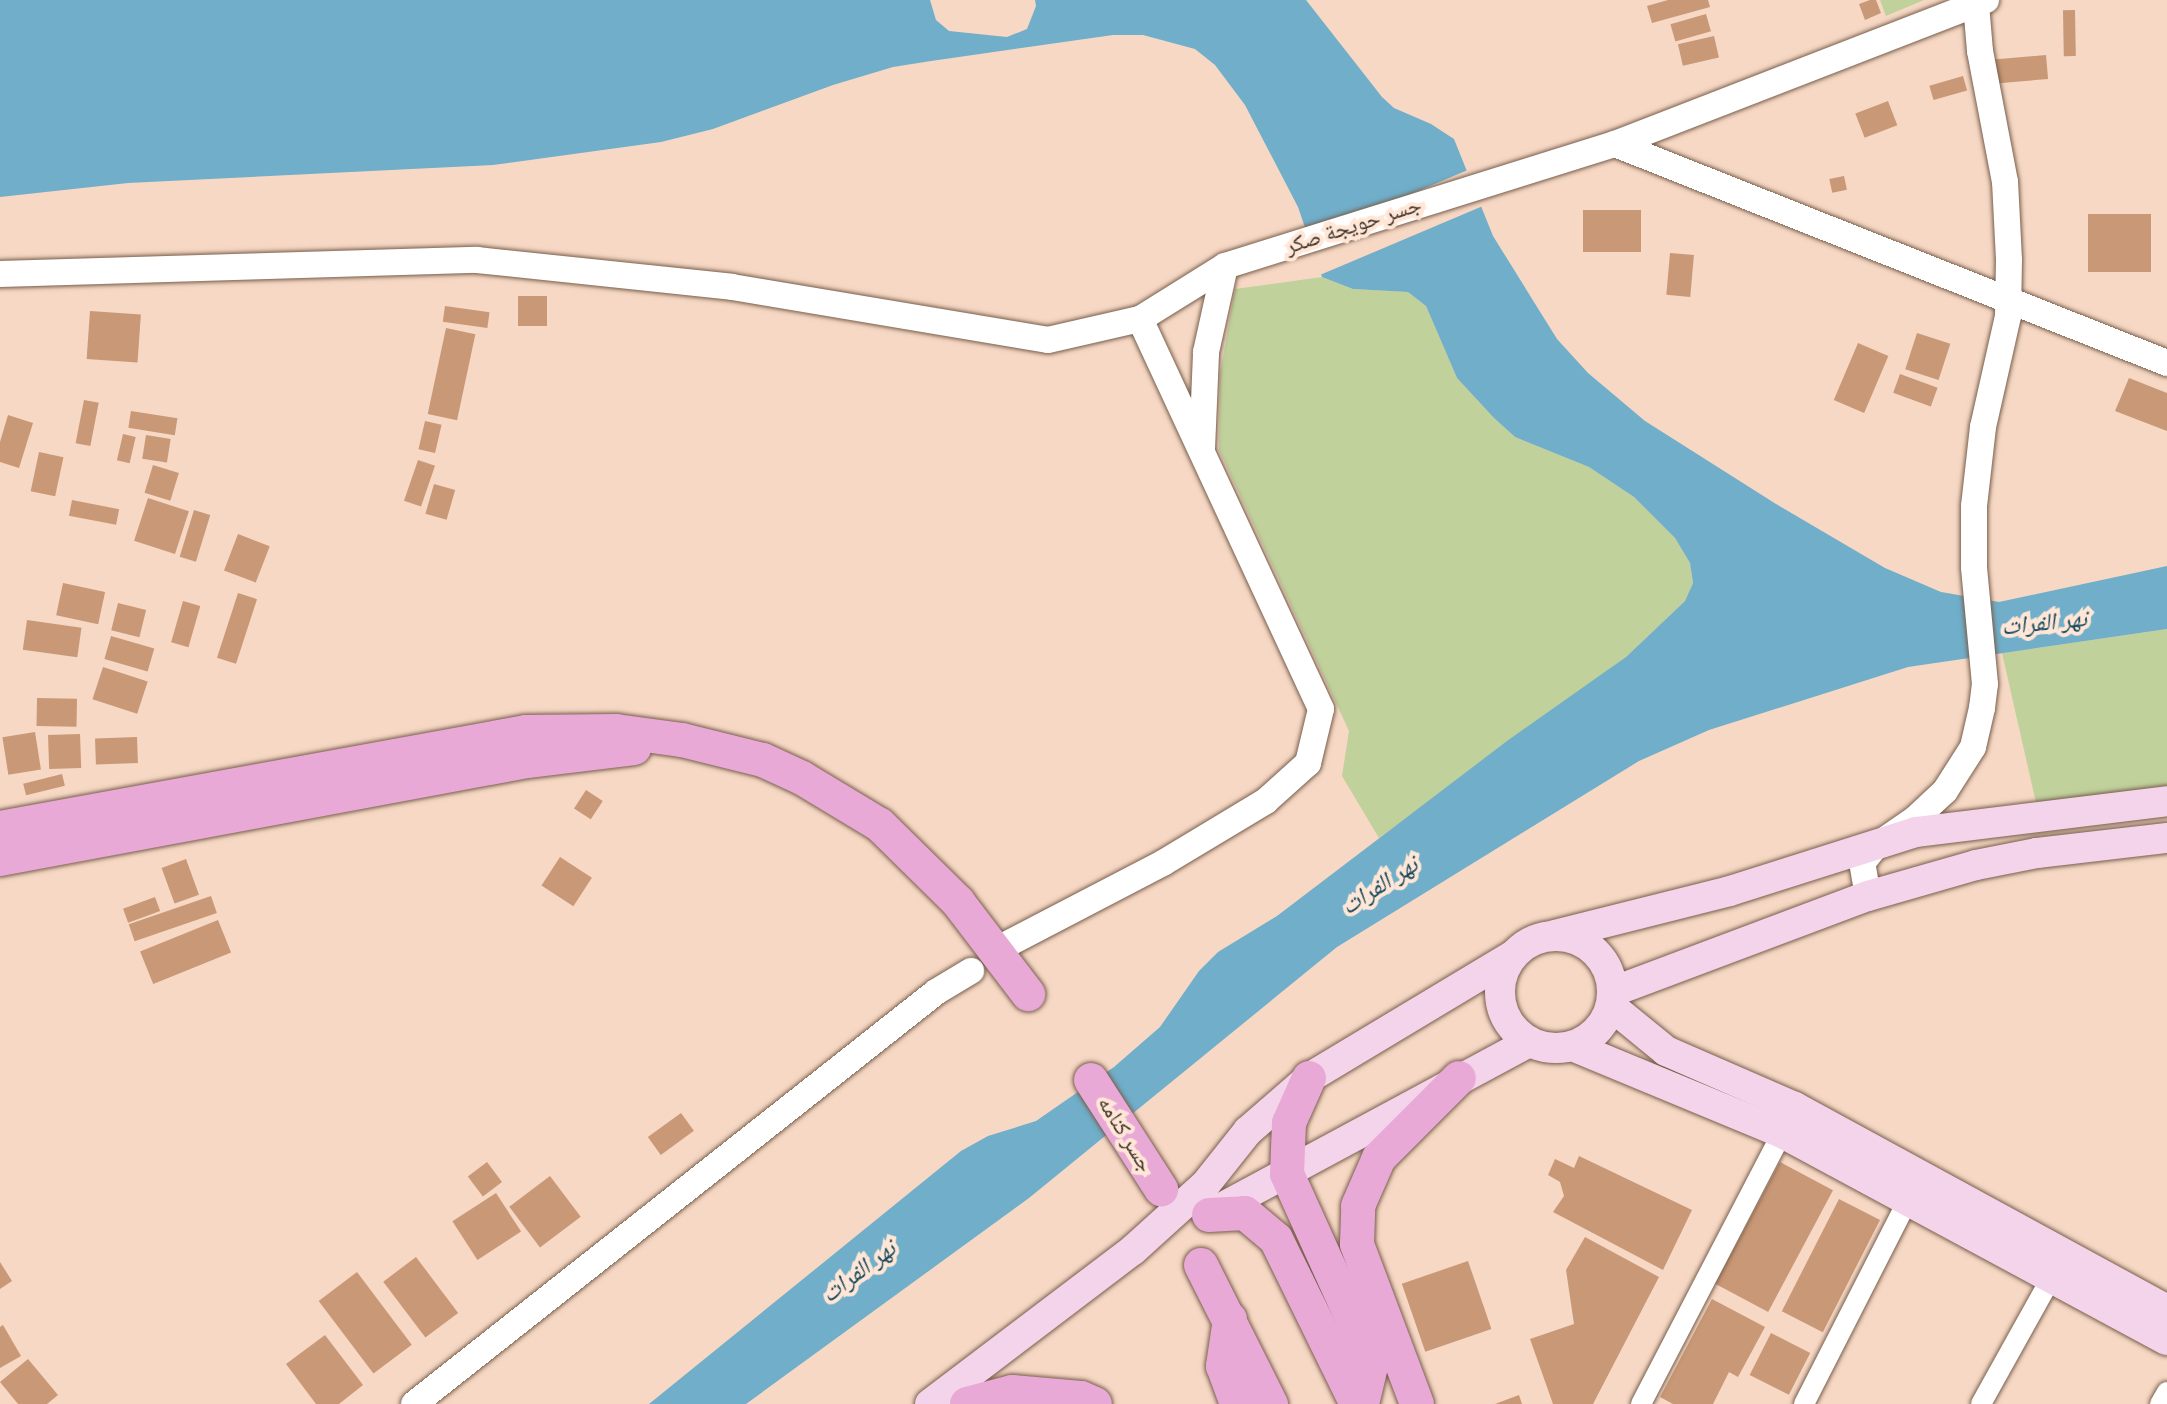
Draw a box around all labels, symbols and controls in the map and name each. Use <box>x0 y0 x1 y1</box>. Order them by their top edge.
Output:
street label: جسر حويجة صكر <box>1282 191 1424 259</box>
water label: نهر الفرات <box>2000 603 2088 641</box>
water label: نهر الفرات <box>1335 850 1423 920</box>
street label: جسر كنامه <box>1092 1091 1160 1177</box>
water label: نهر الفرات <box>815 1234 901 1308</box>

